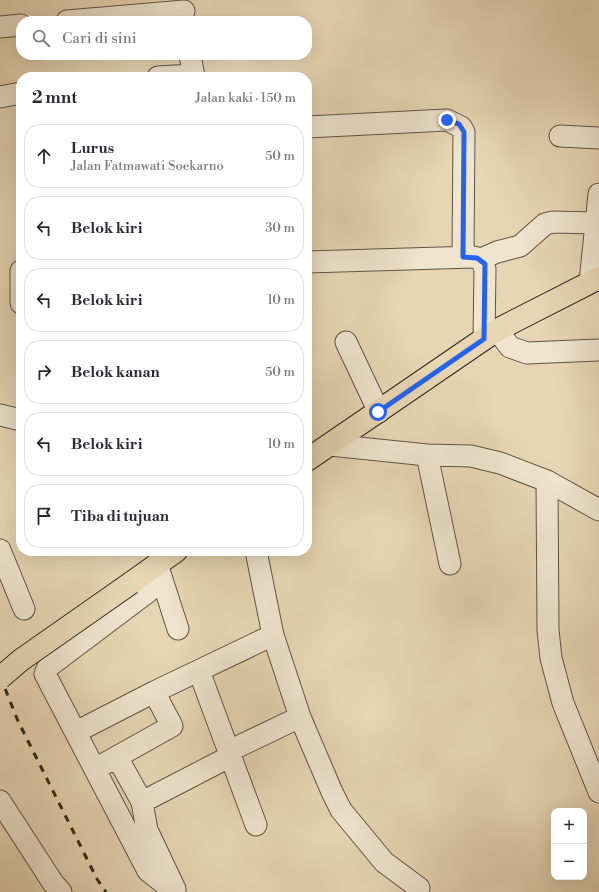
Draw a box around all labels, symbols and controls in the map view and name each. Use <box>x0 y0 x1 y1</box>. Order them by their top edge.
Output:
search box <box>16 16 312 60</box>
icon: search <box>30 27 52 49</box>
text: Cari di sini <box>62 29 137 48</box>
text: 2 mnt <box>32 87 77 109</box>
text: Jalan kaki · 150 m <box>195 90 296 106</box>
route end <box>438 111 456 129</box>
text: Lurus <box>71 139 114 158</box>
icon: ahead <box>33 145 55 167</box>
text: 50 m <box>265 148 295 164</box>
text: Jalan Fatmawati Soekarno <box>71 158 224 174</box>
icon: left <box>33 217 55 239</box>
text: Belok kiri <box>71 219 142 238</box>
text: 30 m <box>265 220 295 236</box>
icon: left <box>33 289 55 311</box>
text: Belok kiri <box>71 291 142 310</box>
text: 10 m <box>267 292 295 308</box>
icon: right <box>33 361 55 383</box>
text: Belok kanan <box>71 363 160 382</box>
text: 50 m <box>265 364 295 380</box>
route start <box>369 403 387 421</box>
icon: left <box>33 433 55 455</box>
text: Belok kiri <box>71 435 142 454</box>
text: 10 m <box>267 436 295 452</box>
icon: arrive <box>33 505 55 527</box>
text: Tiba di tujuan <box>71 507 169 526</box>
map controls <box>551 808 587 880</box>
button: + <box>551 808 587 844</box>
button: − <box>551 844 587 880</box>

